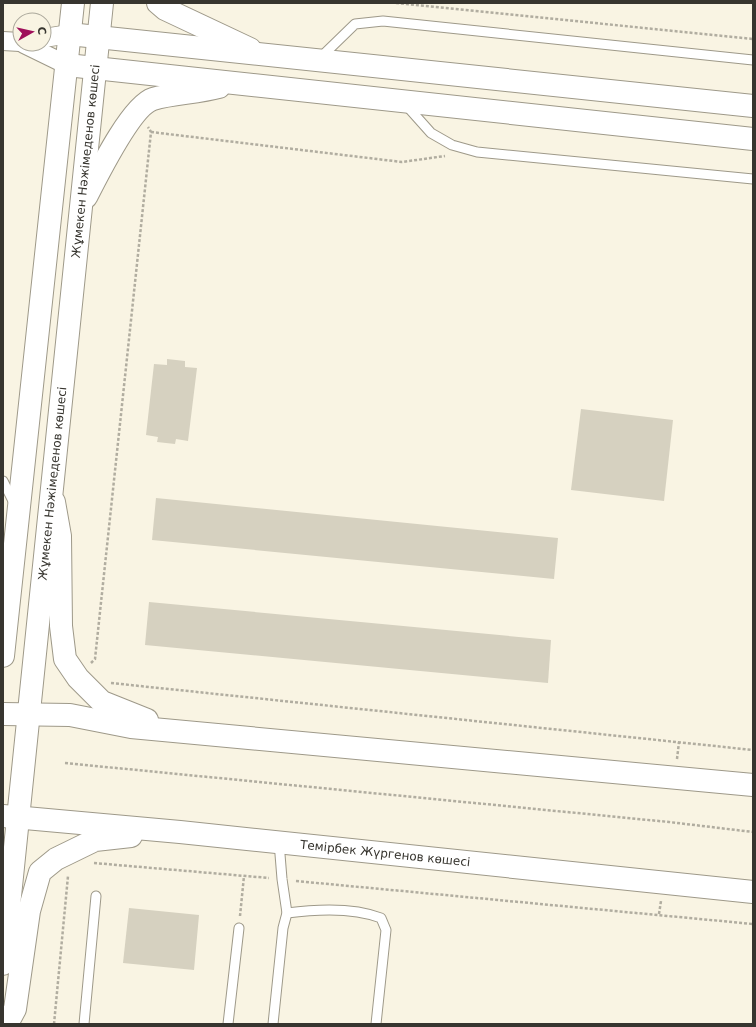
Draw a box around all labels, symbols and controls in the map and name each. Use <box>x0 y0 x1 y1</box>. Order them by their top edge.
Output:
north arrow <box>12 12 52 52</box>
text: С <box>34 26 48 36</box>
street label: Жұмекен Нәжімеденов көшесі <box>69 64 103 259</box>
street label: Жұмекен Нәжімеденов көшесі <box>36 386 69 581</box>
street label: Темірбек Жүргенов көшесі <box>298 838 471 869</box>

